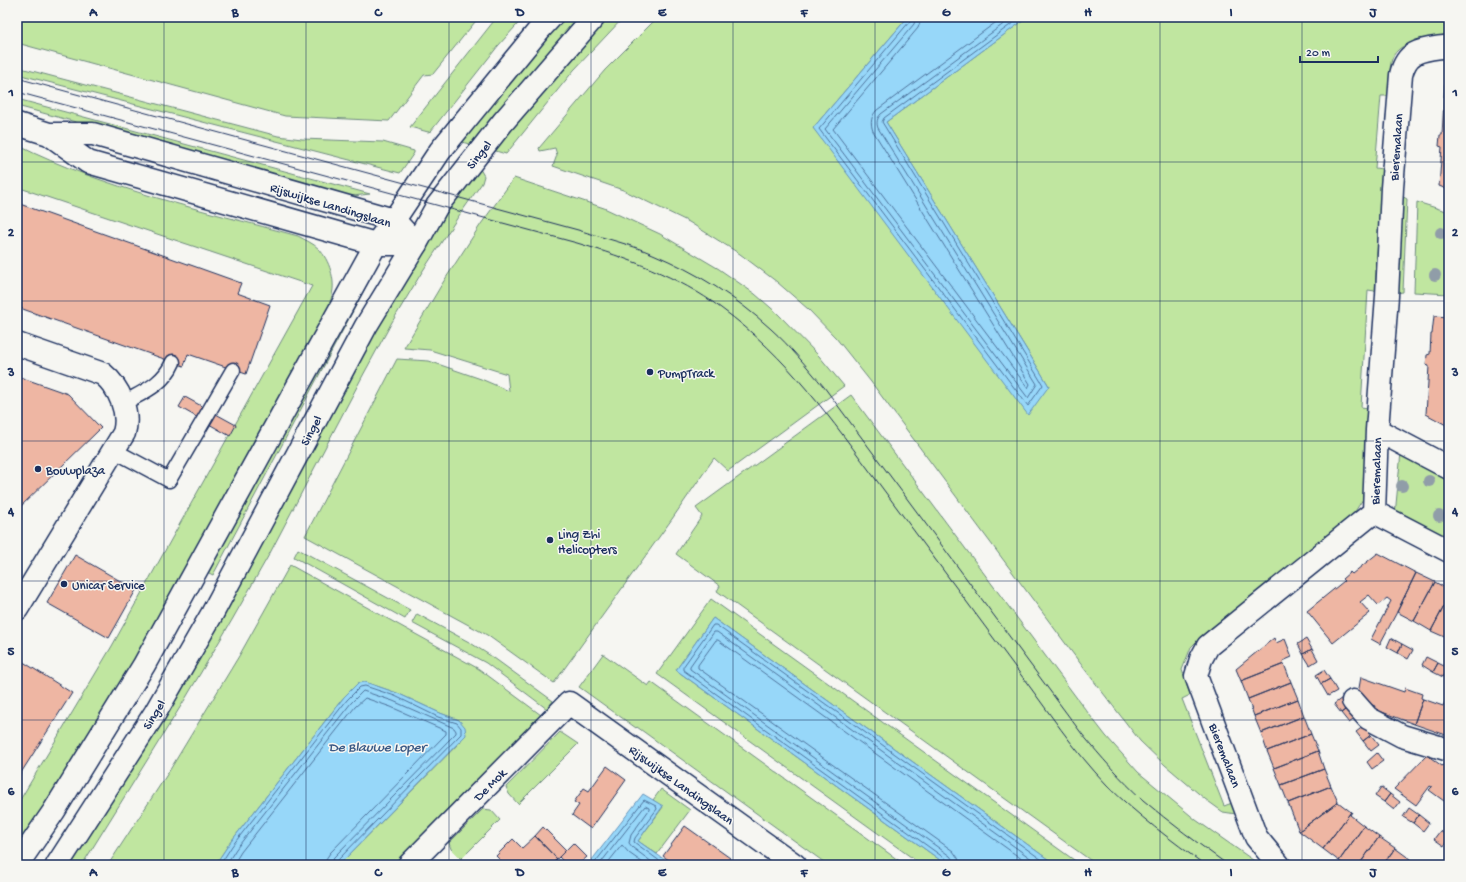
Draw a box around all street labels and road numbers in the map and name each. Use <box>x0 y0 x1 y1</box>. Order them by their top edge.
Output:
street label: Bieremalaan <box>1388 112 1407 182</box>
street label: Singel <box>464 138 496 173</box>
street label: Rijswijkse Landingslaan <box>268 181 393 232</box>
street label: Singel <box>298 413 326 449</box>
street label: Bieremalaan <box>1369 436 1386 506</box>
street label: Singel <box>140 698 170 733</box>
street label: Bieremalaan <box>1204 721 1243 791</box>
street label: Rijswijkse Landingslaan <box>625 743 736 830</box>
street label: De Mok <box>471 766 511 806</box>

